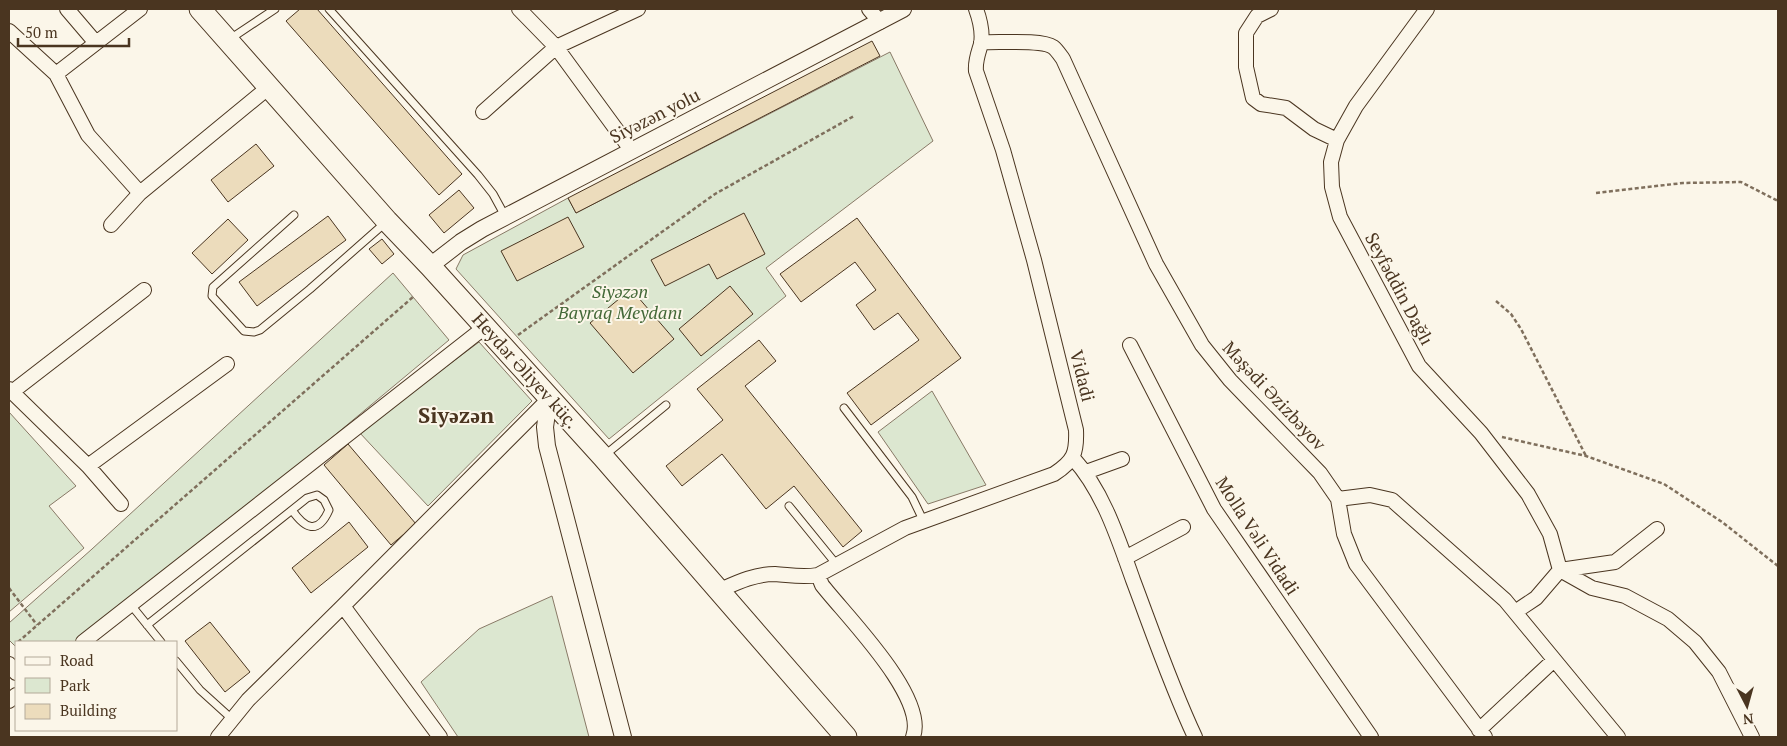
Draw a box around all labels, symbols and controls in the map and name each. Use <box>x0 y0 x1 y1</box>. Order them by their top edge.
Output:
scale bar <box>18 15 129 47</box>
text: 50 m <box>25 22 58 42</box>
street label: Siyəzən yolu <box>605 82 704 148</box>
street label: Seyfəddin Dağlı <box>1360 228 1440 349</box>
park label: Siyəzən Bayraq Meydanı <box>557 279 682 324</box>
street label: Heydər Əliyev küç. <box>467 307 584 433</box>
street label: Məşədi Əzizbəyov <box>1218 336 1332 456</box>
street label: Vidadi <box>1065 348 1101 404</box>
district label: Siyəzən <box>418 400 494 429</box>
street label: Molla Vəli Vidadi <box>1211 472 1305 599</box>
legend <box>15 641 178 731</box>
text: Road <box>60 650 93 670</box>
text: Park <box>60 675 90 695</box>
north arrow <box>1722 681 1772 731</box>
text: Building <box>60 700 118 720</box>
text: N <box>1742 709 1755 729</box>

